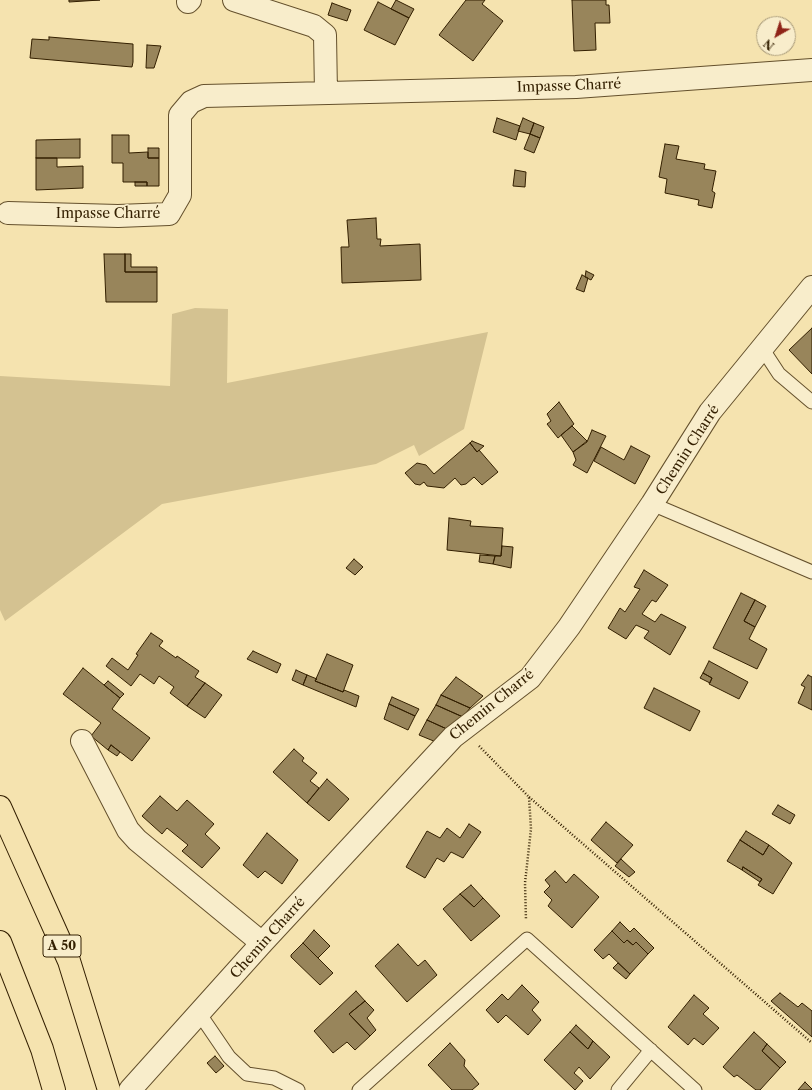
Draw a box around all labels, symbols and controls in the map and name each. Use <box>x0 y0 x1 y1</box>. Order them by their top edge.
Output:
north arrow <box>756 16 796 56</box>
text: N <box>761 36 777 53</box>
street label: Impasse Charré <box>517 76 621 96</box>
street label: Impasse Charré <box>56 206 160 222</box>
street label: Chemin Charré <box>653 402 723 498</box>
street label: Chemin Charré <box>446 666 538 744</box>
street label: Chemin Charré <box>227 894 309 982</box>
road number: A 50 <box>43 935 81 957</box>

